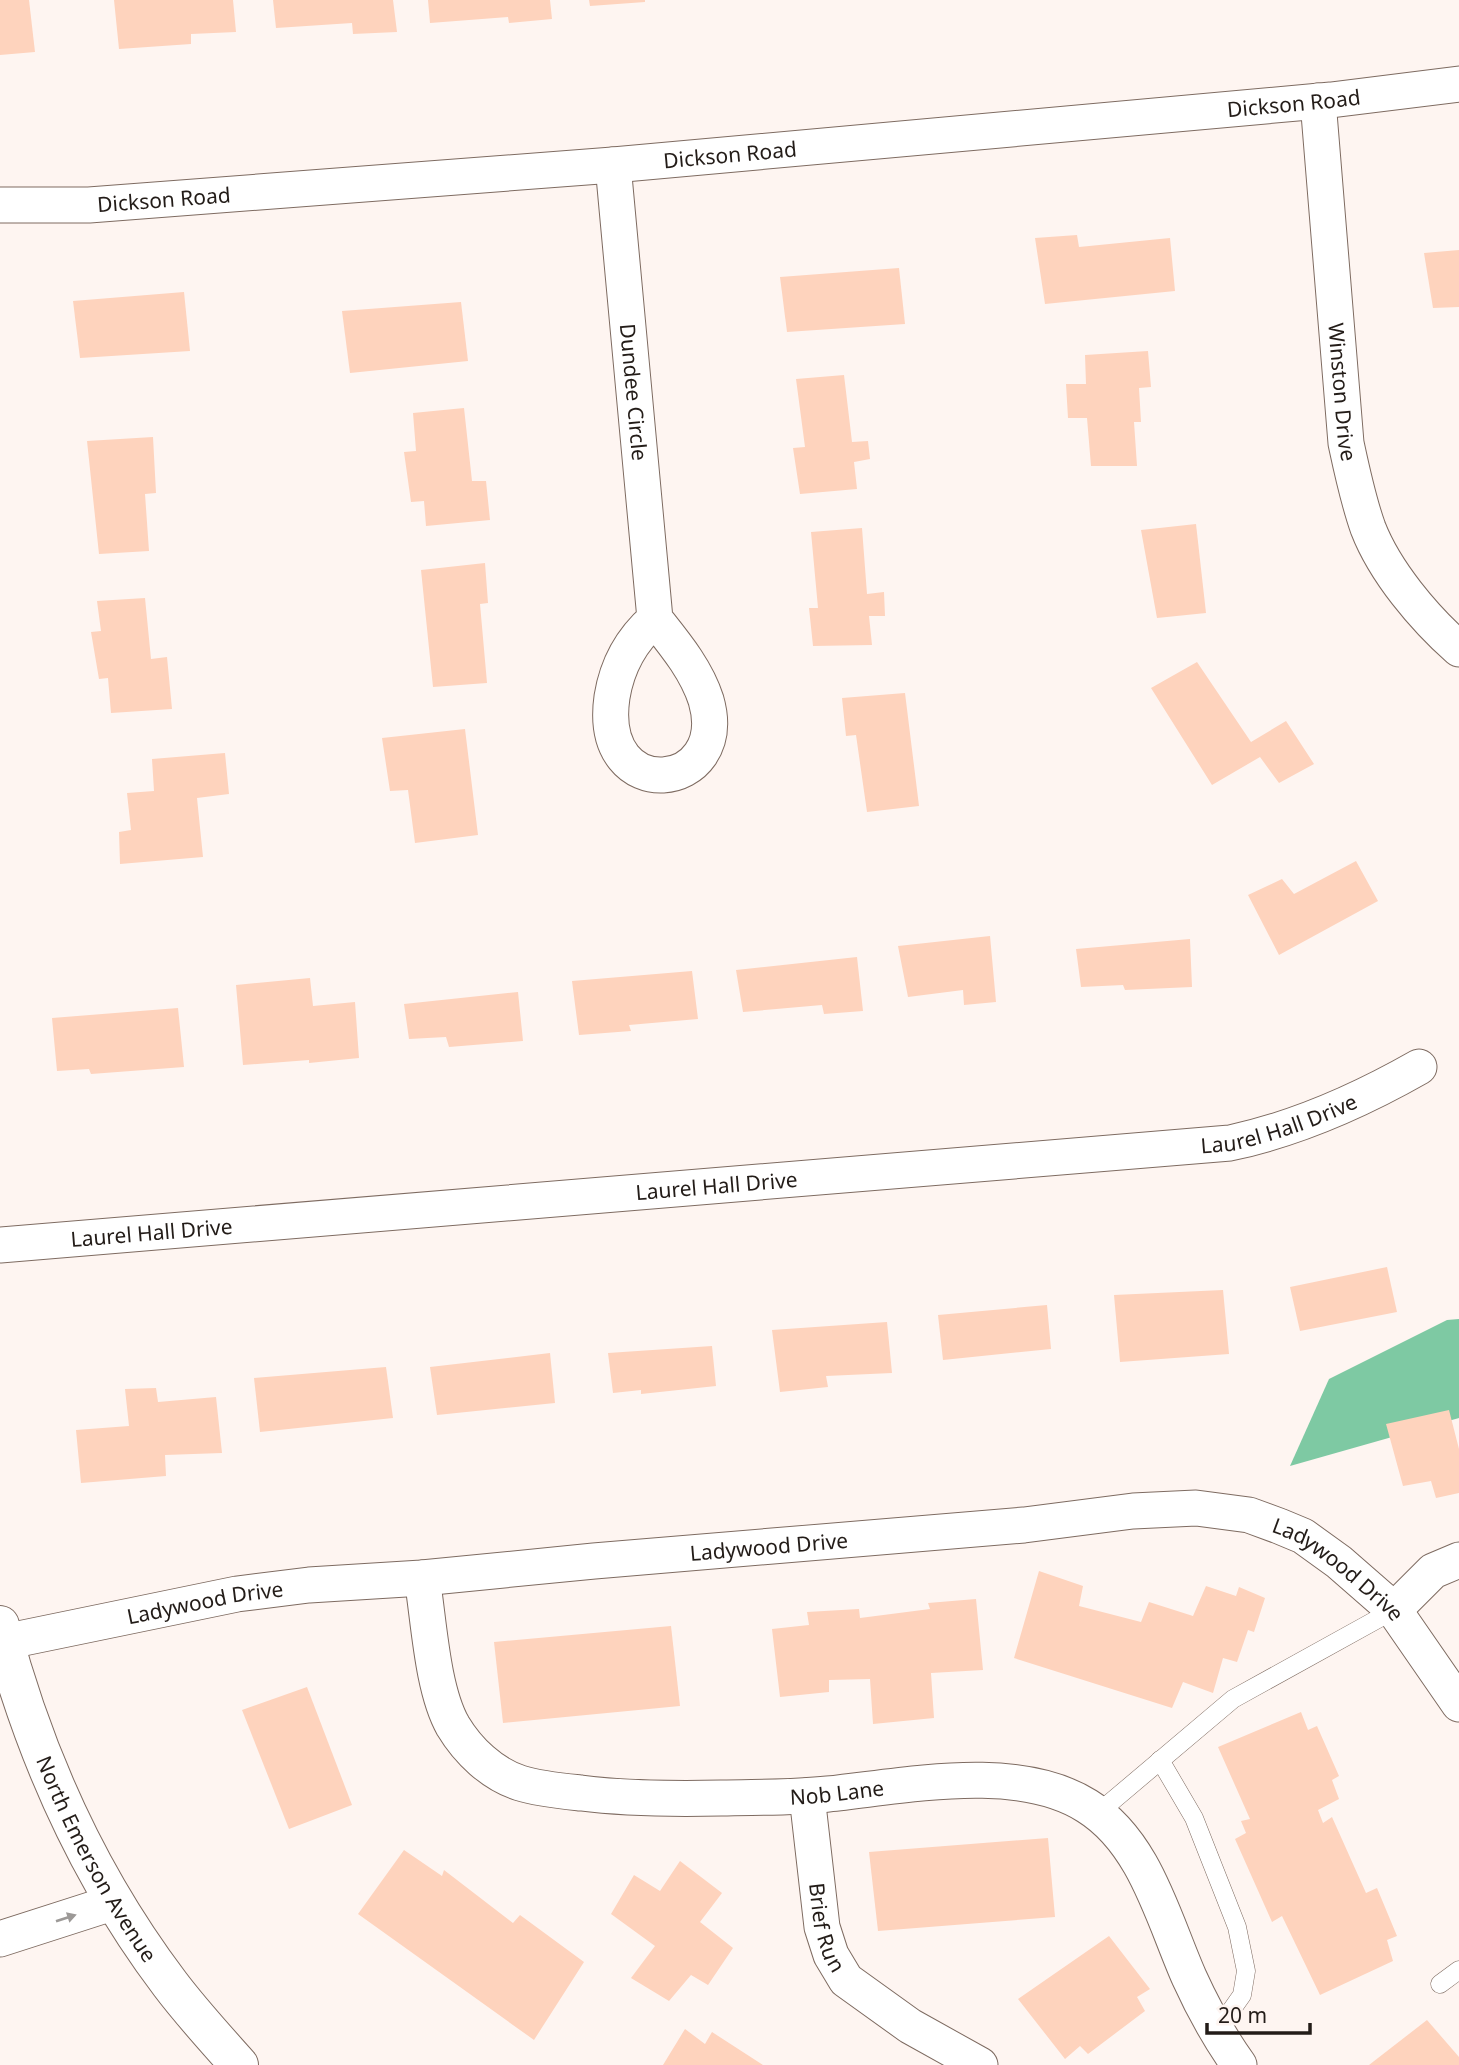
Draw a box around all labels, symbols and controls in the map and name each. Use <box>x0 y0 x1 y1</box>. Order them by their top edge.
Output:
street label: Dickson Road <box>1226 82 1362 123</box>
street label: Dickson Road <box>662 134 798 174</box>
street label: Dickson Road <box>96 180 232 218</box>
street label: Dundee Circle <box>614 322 654 462</box>
street label: Winston Drive <box>1322 322 1363 464</box>
street label: Laurel Hall Drive <box>1200 1087 1361 1159</box>
street label: Laurel Hall Drive <box>634 1165 799 1206</box>
street label: Laurel Hall Drive <box>69 1212 234 1253</box>
street label: Ladywood Drive <box>1269 1511 1411 1626</box>
street label: Ladywood Drive <box>689 1526 849 1567</box>
street label: Ladywood Drive <box>124 1574 285 1630</box>
street label: North Emerson Avenue <box>30 1752 163 1967</box>
street label: Nob Lane <box>789 1773 886 1811</box>
street label: Brief Run <box>803 1881 852 1977</box>
one-way arrow <box>56 1912 77 1923</box>
scale bar <box>1207 1992 1310 2036</box>
text: 20 m <box>1218 2001 1267 2029</box>

